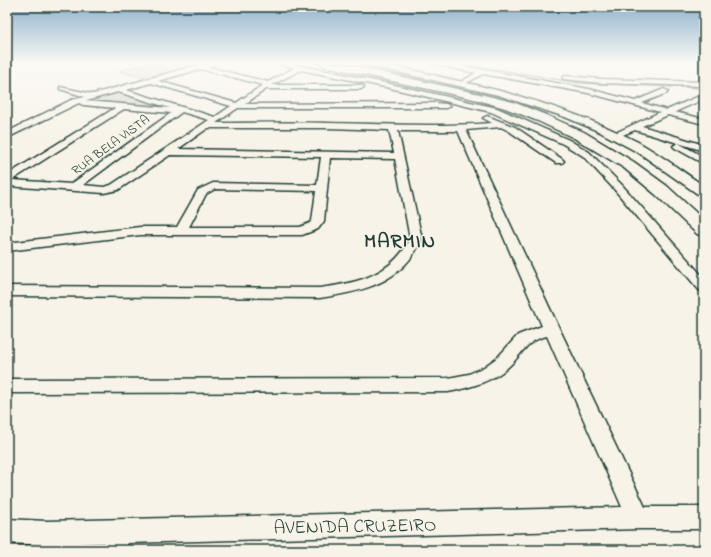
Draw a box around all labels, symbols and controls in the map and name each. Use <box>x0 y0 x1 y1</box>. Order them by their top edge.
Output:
street label: RUA BELA VISTA <box>68 110 154 180</box>
district label: MARMIN <box>364 228 436 257</box>
street label: AVENIDA CRUZEIRO <box>273 513 437 542</box>

